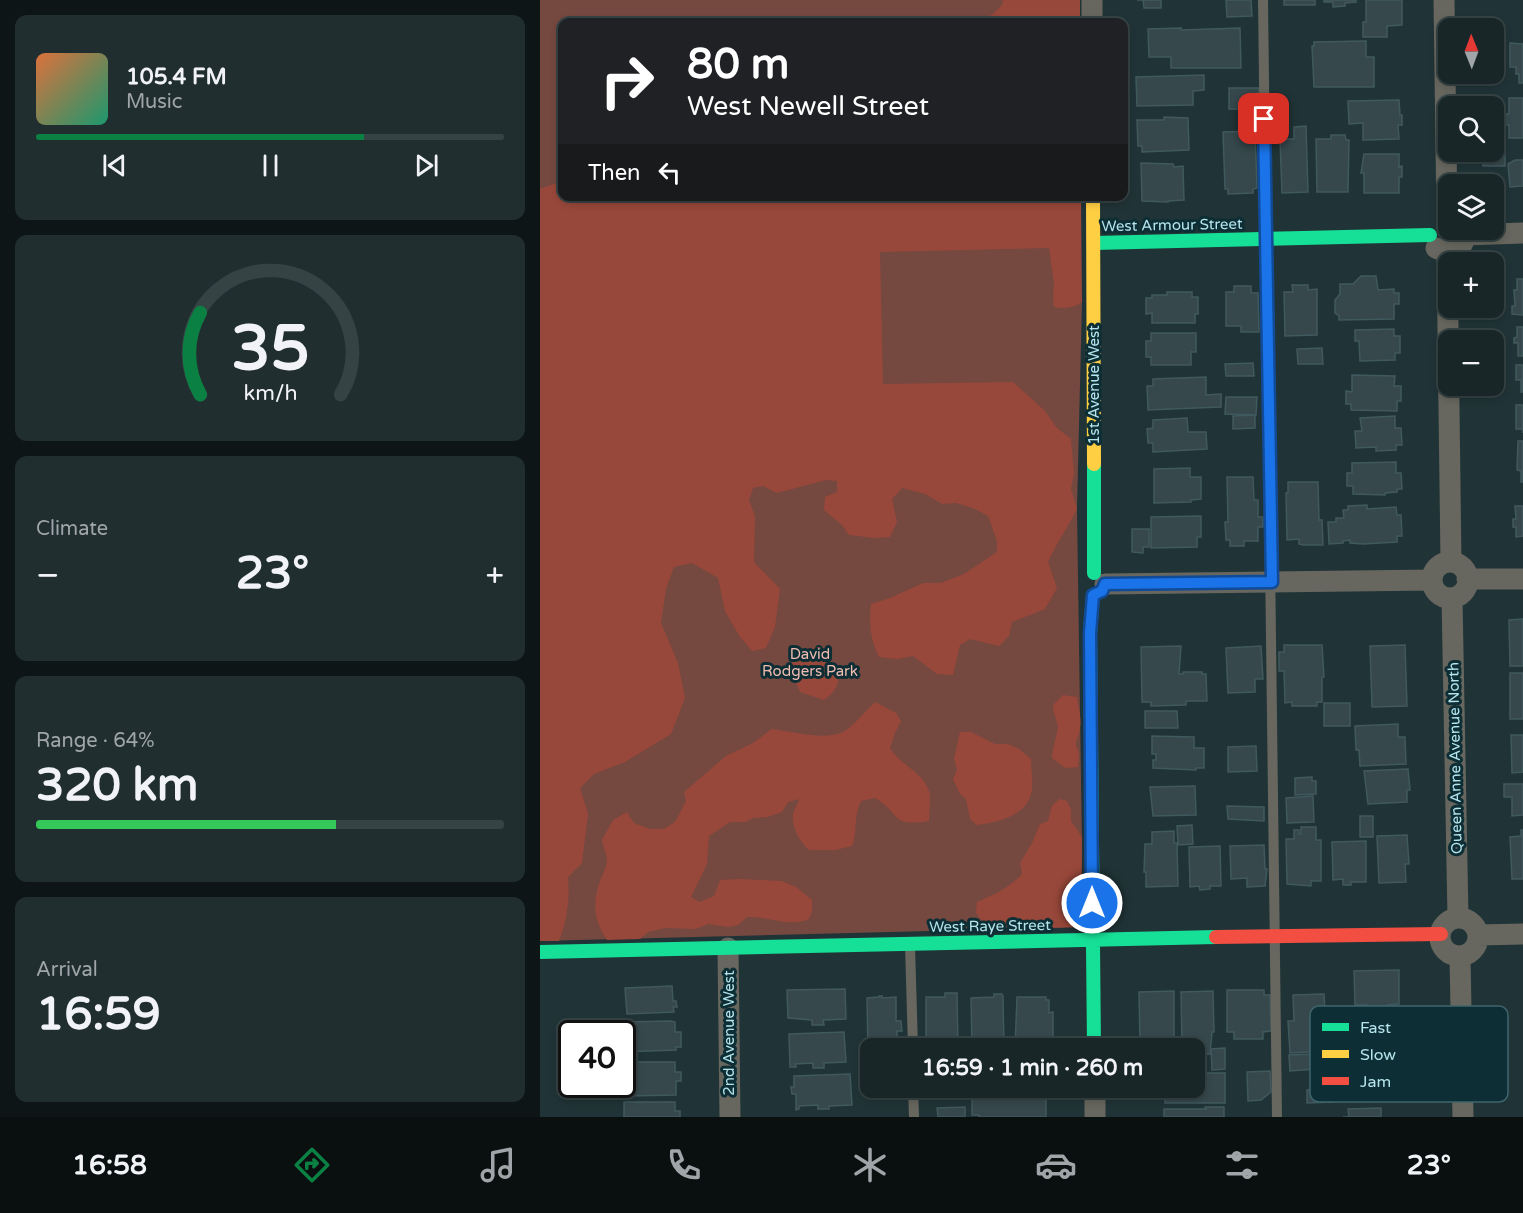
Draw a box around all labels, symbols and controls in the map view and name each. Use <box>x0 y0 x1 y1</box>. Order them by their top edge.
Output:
north arrow <box>1438 18 1504 84</box>
map controls <box>1438 18 1504 396</box>
text: 80 m <box>687 39 789 90</box>
icon: right <box>588 42 666 120</box>
text: 105.4 FM <box>126 64 227 90</box>
text: Music <box>126 90 182 114</box>
text: West Newell Street <box>687 90 929 123</box>
pin <box>1238 93 1289 144</box>
button: search <box>1438 96 1504 162</box>
icon: arrive <box>1247 102 1280 135</box>
icon: previous <box>98 149 131 182</box>
icon: pause <box>254 149 287 182</box>
icon: next <box>410 149 443 182</box>
icon: left <box>653 156 686 189</box>
text: Then <box>588 160 641 186</box>
button: layers <box>1438 174 1504 240</box>
street label: West Armour Street <box>1101 215 1243 235</box>
button: + <box>1438 252 1504 318</box>
text: 35 <box>231 312 309 387</box>
street label: 1st Avenue West <box>1085 325 1103 445</box>
button: − <box>1438 330 1504 396</box>
text: km/h <box>243 381 297 407</box>
text: Climate <box>36 517 108 541</box>
text: 23° <box>236 547 309 601</box>
text: − <box>36 556 60 595</box>
text: + <box>485 556 504 595</box>
park label: David Rodgers Park <box>762 645 858 680</box>
street label: Queen Anne Avenue North <box>1444 662 1466 854</box>
text: Range · 64% <box>36 729 155 753</box>
text: 320 km <box>36 759 198 813</box>
position arrow <box>1060 871 1124 935</box>
street label: West Raye Street <box>929 916 1051 936</box>
text: Arrival <box>36 958 98 982</box>
street label: 2nd Avenue West <box>720 970 738 1096</box>
text: 16:59 <box>36 988 161 1042</box>
legend <box>1310 1006 1508 1102</box>
text: Fast <box>1360 1018 1391 1038</box>
speed limit sign: 40 <box>558 1020 636 1098</box>
text: Slow <box>1360 1045 1396 1065</box>
text: 16:59 · 1 min · 260 m <box>922 1055 1143 1081</box>
text: Jam <box>1360 1072 1391 1092</box>
icon: directions <box>291 1144 333 1186</box>
icon: music <box>477 1144 519 1186</box>
icon: phone <box>663 1144 705 1186</box>
icon: climate <box>849 1144 891 1186</box>
icon: car <box>1035 1144 1077 1186</box>
icon: filters <box>1221 1144 1263 1186</box>
text: 16:58 <box>72 1149 147 1182</box>
text: 23° <box>1407 1149 1451 1182</box>

